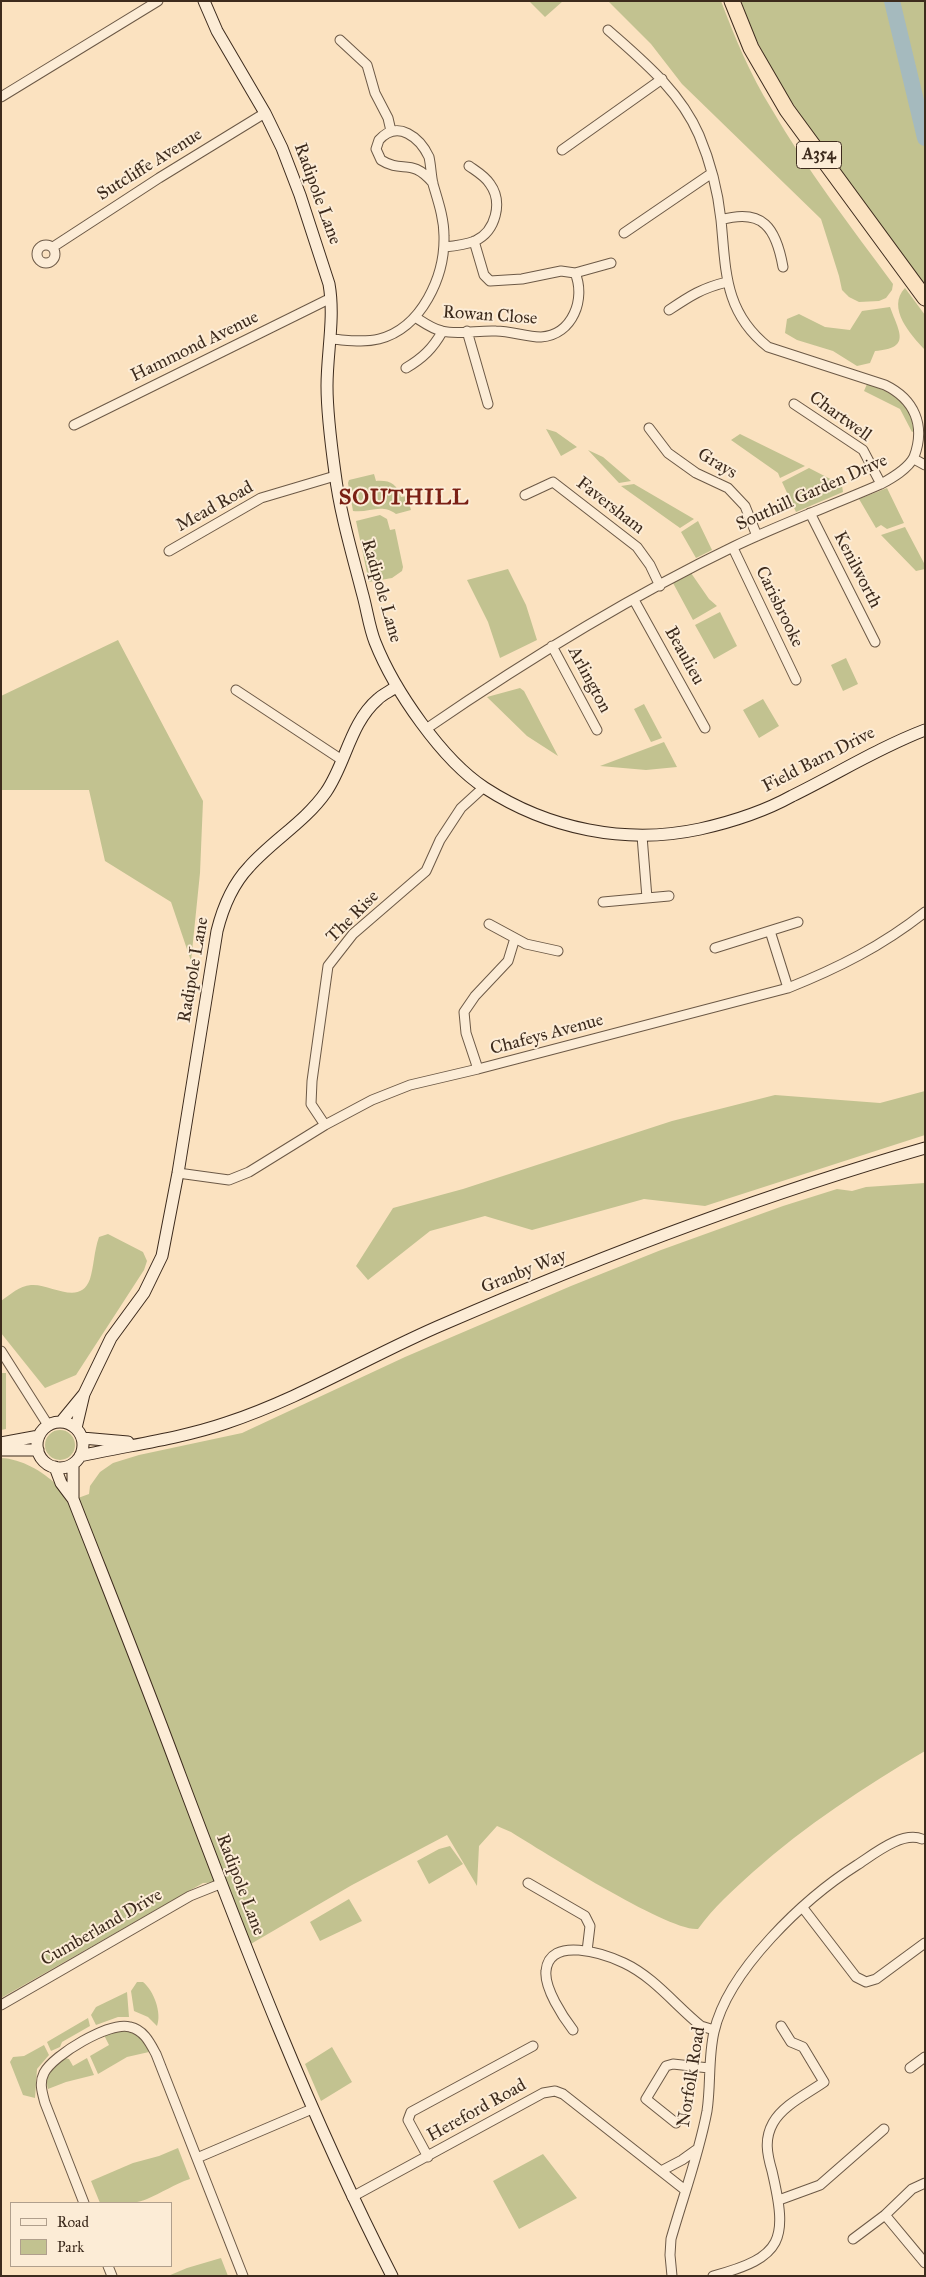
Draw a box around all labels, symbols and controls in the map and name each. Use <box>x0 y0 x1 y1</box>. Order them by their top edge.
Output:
street label: Sutcliffe Avenue <box>93 124 207 206</box>
street label: Radipole Lane <box>289 140 345 248</box>
road number: A354 <box>796 142 842 168</box>
street label: Rowan Close <box>442 302 538 330</box>
street label: Hammond Avenue <box>128 307 262 387</box>
street label: Chartwell <box>805 387 875 447</box>
street label: Grays <box>693 444 741 484</box>
street label: Southill Garden Drive <box>733 450 891 536</box>
street label: Faversham <box>572 473 648 539</box>
street label: Mead Road <box>173 477 257 537</box>
district label: SOUTHILL <box>338 486 470 512</box>
street label: Kenilworth <box>828 528 886 612</box>
street label: Radipole Lane <box>356 537 406 645</box>
street label: Carisbrooke <box>750 563 808 651</box>
street label: Beaulieu <box>659 623 709 689</box>
street label: Arlington <box>563 643 615 717</box>
street label: Field Barn Drive <box>759 722 879 798</box>
street label: The Rise <box>322 886 384 948</box>
street label: Radipole Lane <box>174 916 214 1024</box>
street label: Chafeys Avenue <box>488 1010 606 1060</box>
street label: Granby Way <box>478 1245 570 1299</box>
street label: Radipole Lane <box>211 1831 269 1939</box>
street label: Cumberland Drive <box>37 1885 167 1971</box>
street label: Norfolk Road <box>673 2025 711 2129</box>
street label: Hereford Road <box>424 2075 530 2147</box>
legend <box>10 2202 172 2267</box>
text: Road <box>57 2213 89 2231</box>
text: Park <box>57 2238 84 2256</box>

